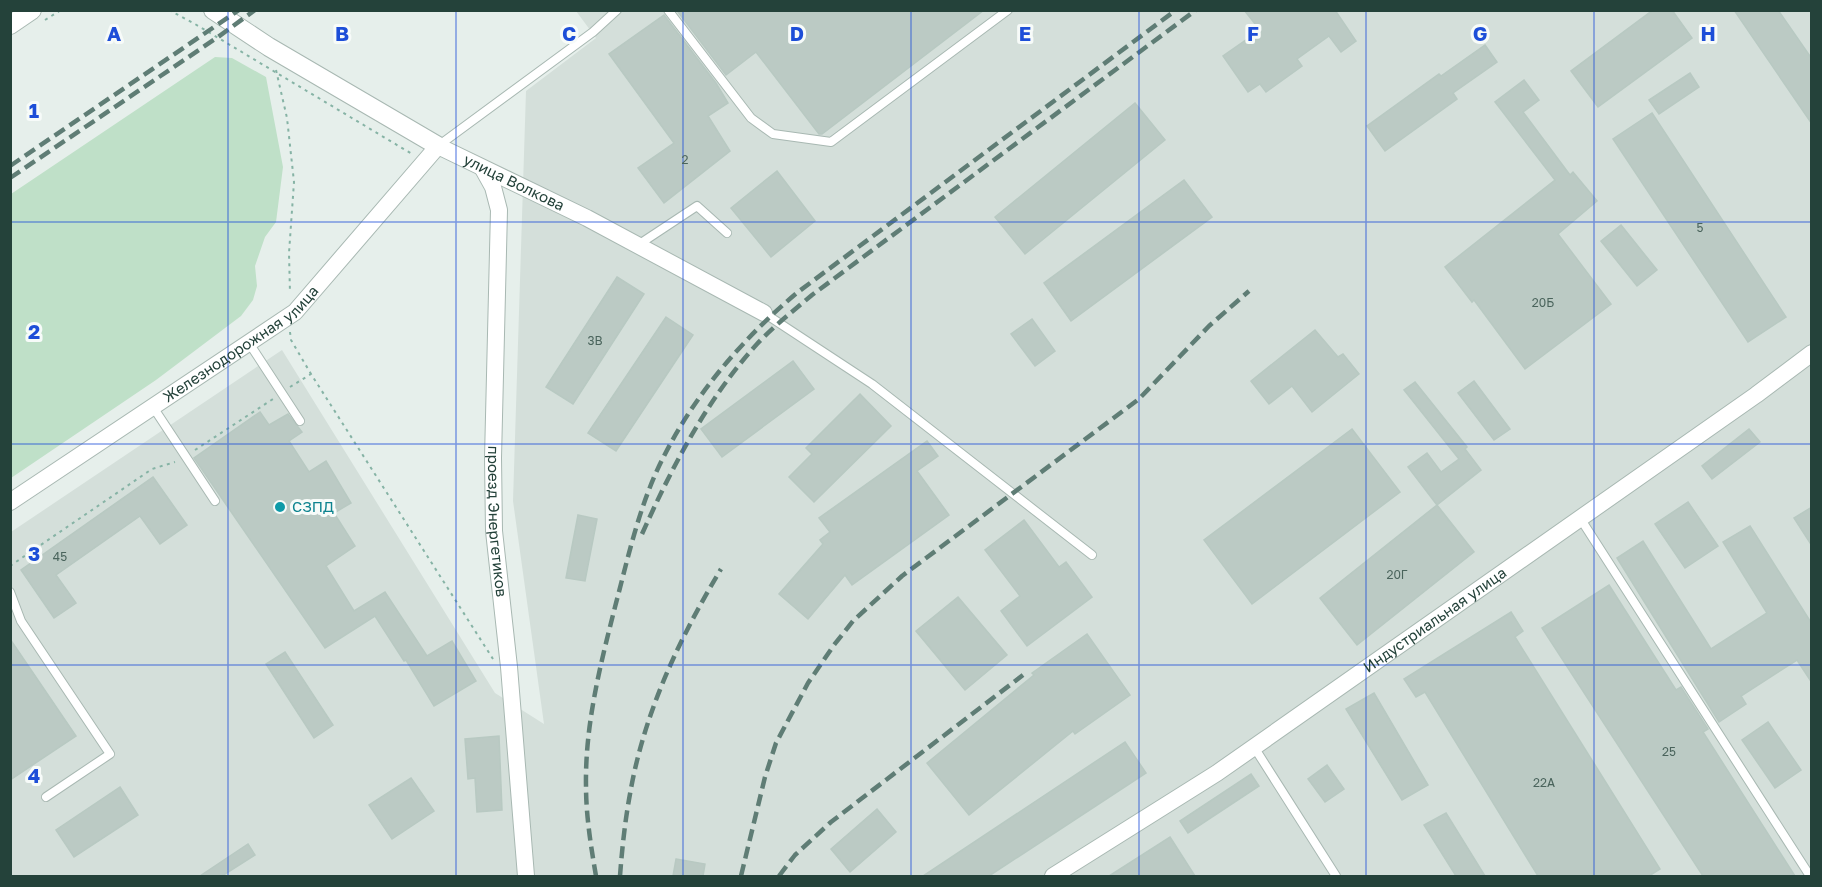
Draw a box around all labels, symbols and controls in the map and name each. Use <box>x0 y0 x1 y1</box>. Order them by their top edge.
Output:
text: A <box>107 21 121 45</box>
text: B <box>335 21 349 45</box>
text: C <box>562 21 576 45</box>
text: D <box>790 21 804 45</box>
text: E <box>1019 21 1031 45</box>
text: F <box>1247 21 1259 45</box>
text: G <box>1473 21 1487 45</box>
text: H <box>1700 21 1716 45</box>
text: 1 <box>29 98 39 122</box>
street label: улица Волкова <box>461 150 568 214</box>
house number: 2 <box>682 152 689 167</box>
house number: 5 <box>1697 220 1704 235</box>
street label: Железнодорожная улица <box>159 282 322 405</box>
house number: 20Б <box>1532 295 1554 310</box>
text: 2 <box>28 319 40 343</box>
house number: 3В <box>587 333 603 348</box>
street label: проезд Энергетиков <box>485 446 511 598</box>
place label: СЗПД <box>292 497 334 515</box>
marker: СЗПД <box>273 500 287 514</box>
text: 3 <box>28 541 40 565</box>
house number: 45 <box>53 549 67 564</box>
street label: Индустриальная улица <box>1359 563 1510 676</box>
house number: 20Г <box>1386 567 1408 582</box>
house number: 25 <box>1662 744 1676 759</box>
text: 4 <box>28 763 40 787</box>
house number: 22А <box>1533 775 1555 790</box>

